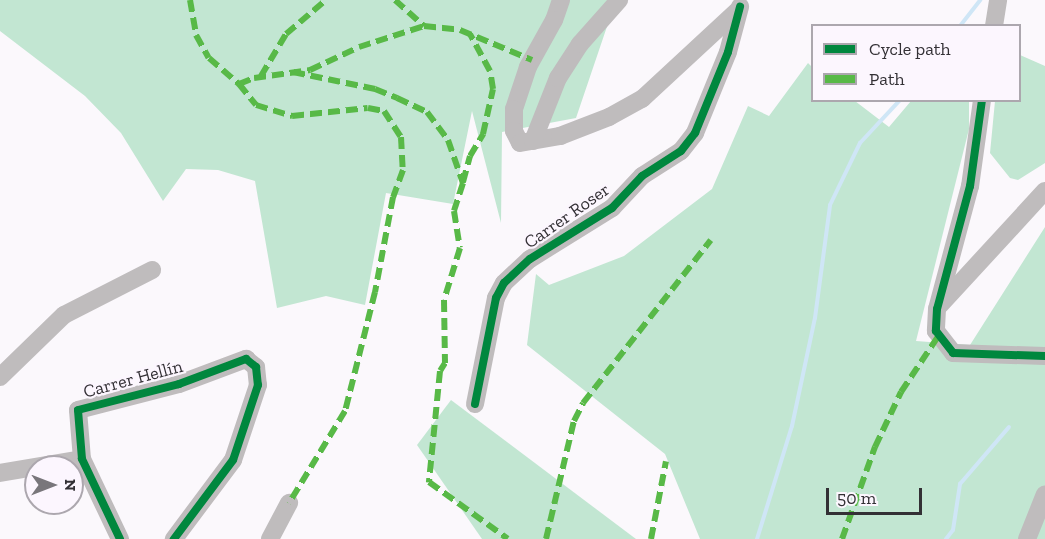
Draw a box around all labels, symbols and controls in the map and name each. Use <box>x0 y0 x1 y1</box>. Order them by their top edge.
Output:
legend <box>811 24 1021 102</box>
text: Cycle path <box>869 38 951 60</box>
text: Path <box>869 68 905 90</box>
street label: Carrer Roser <box>520 179 614 253</box>
street label: Carrer Hellín <box>81 355 185 403</box>
north arrow <box>24 455 84 515</box>
scale bar <box>829 476 925 514</box>
text: N <box>61 479 80 491</box>
text: 50 m <box>837 487 876 509</box>

